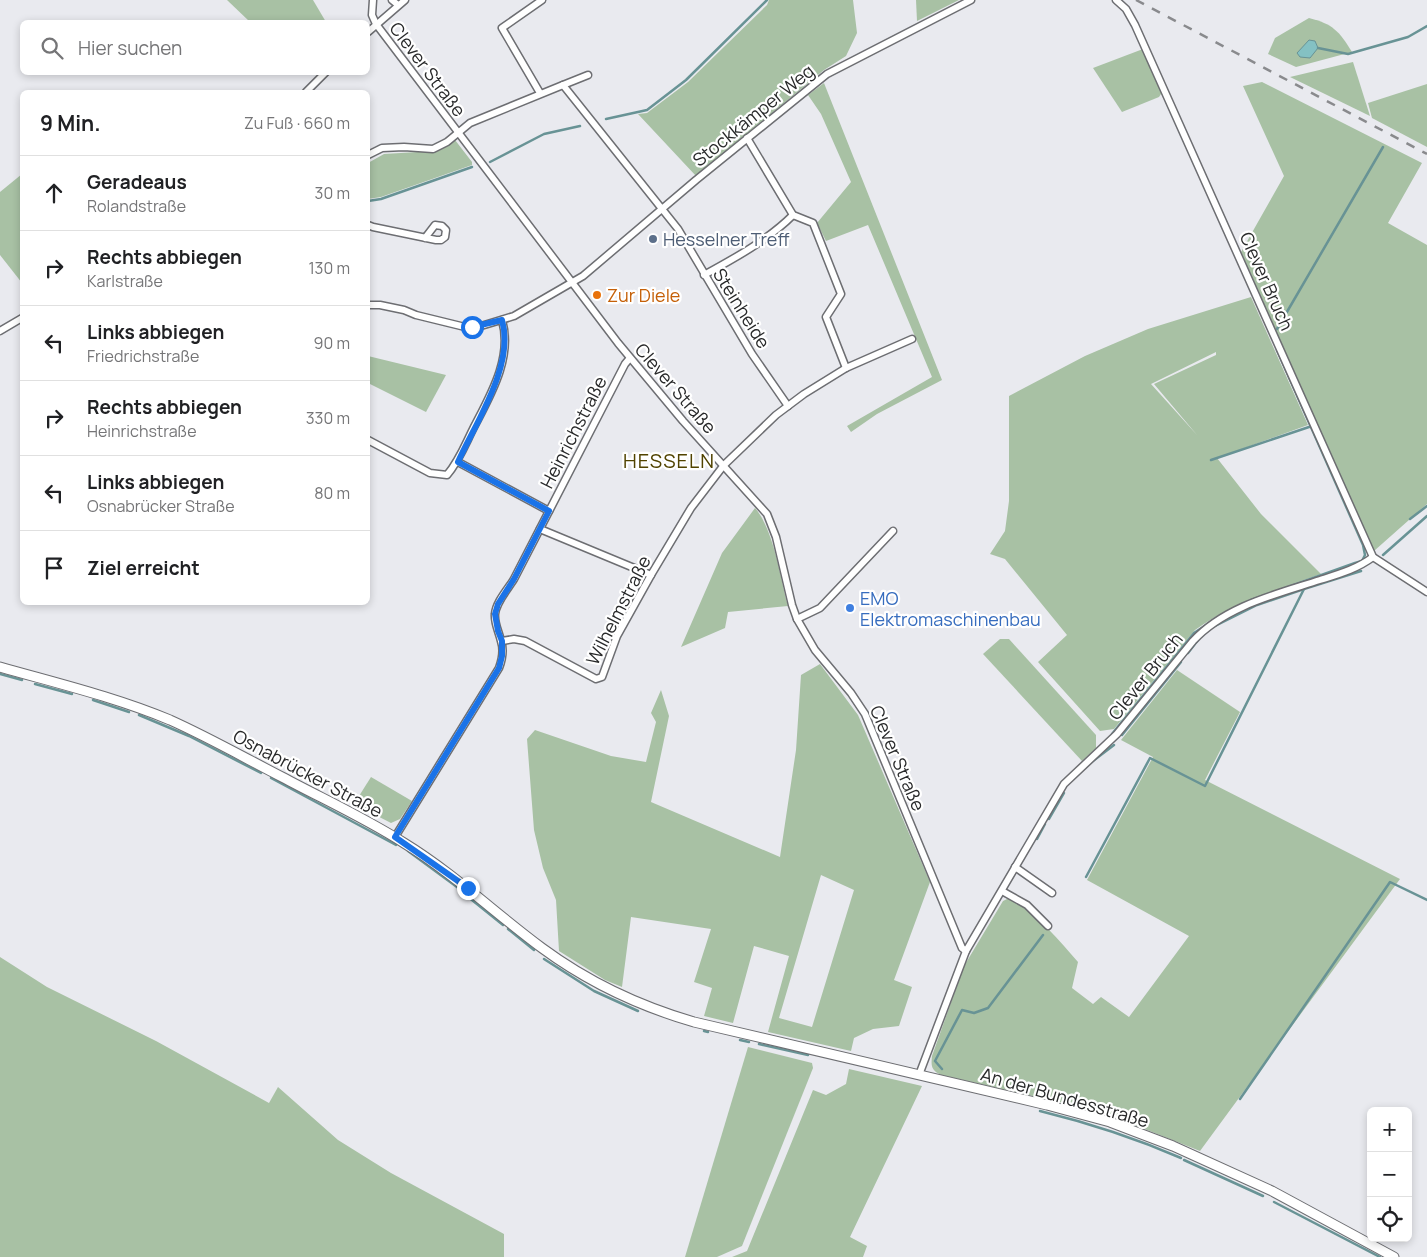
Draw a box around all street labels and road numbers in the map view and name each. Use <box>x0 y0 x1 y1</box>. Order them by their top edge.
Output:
street label: Clever Straße <box>385 17 471 121</box>
street label: Stockkämper Weg <box>687 59 819 171</box>
street label: Clever Bruch <box>1235 228 1299 334</box>
street label: Steinheide <box>708 263 776 353</box>
street label: Clever Straße <box>630 338 722 438</box>
street label: Heinrichstraße <box>534 372 612 492</box>
street label: Wilhelmstraße <box>580 551 656 669</box>
street label: Clever Bruch <box>1102 627 1188 725</box>
street label: Clever Straße <box>865 702 931 814</box>
street label: Osnabrücker Straße <box>229 723 387 823</box>
street label: An der Bundesstraße <box>978 1061 1152 1133</box>

